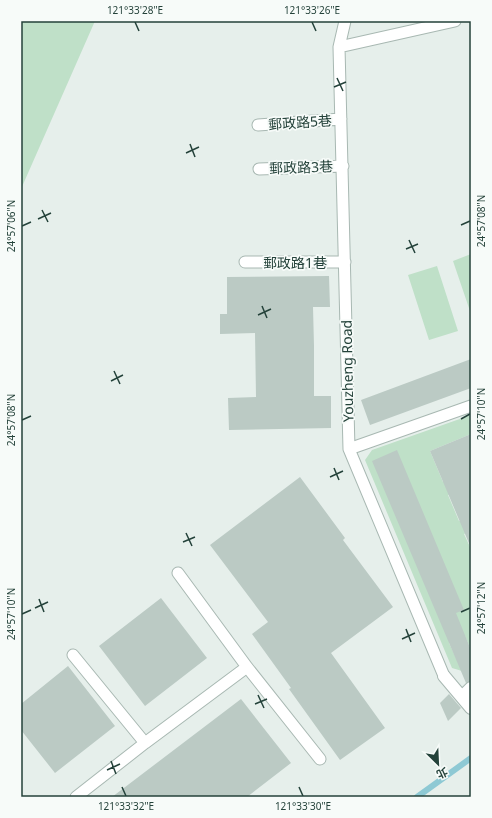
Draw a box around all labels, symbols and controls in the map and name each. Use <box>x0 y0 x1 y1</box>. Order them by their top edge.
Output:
text: 121°33'28"E <box>107 3 163 17</box>
text: 121°33'26"E <box>284 3 340 17</box>
street label: 郵政路5巷 <box>267 110 333 134</box>
street label: 郵政路3巷 <box>269 156 333 178</box>
text: 24°57'08"N <box>474 195 488 247</box>
text: 24°57'06"N <box>4 200 18 252</box>
street label: 郵政路1巷 <box>263 253 327 272</box>
street label: Youzheng Road <box>337 320 357 422</box>
text: 24°57'10"N <box>474 388 488 440</box>
text: 24°57'08"N <box>4 394 18 446</box>
text: 24°57'12"N <box>474 582 488 634</box>
text: 24°57'10"N <box>4 588 18 640</box>
north arrow <box>418 744 458 784</box>
text: 北 <box>434 765 450 783</box>
text: 121°33'32"E <box>98 799 154 813</box>
text: 121°33'30"E <box>275 799 331 813</box>

